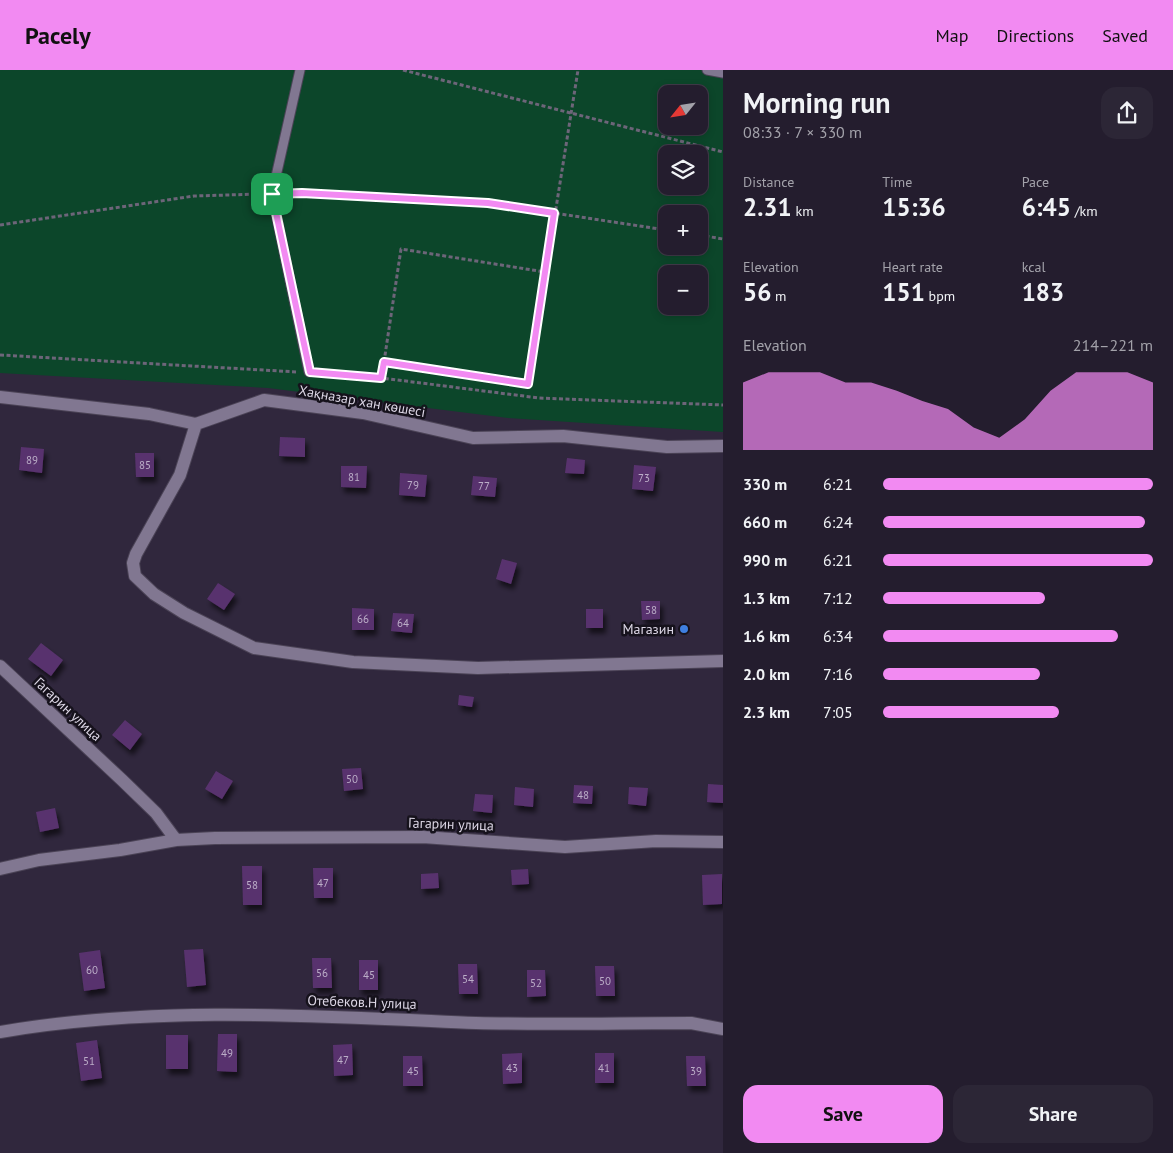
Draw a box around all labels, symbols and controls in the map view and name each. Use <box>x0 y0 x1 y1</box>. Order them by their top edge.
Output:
text: Pacely <box>25 20 91 51</box>
text: Map <box>936 24 968 47</box>
text: Directions <box>996 24 1074 47</box>
text: Saved <box>1102 24 1148 47</box>
text: Morning run <box>743 84 891 121</box>
north arrow <box>658 85 708 135</box>
map controls <box>658 85 708 315</box>
button: share <box>1101 87 1153 139</box>
text: 08:33 · 7 × 330 m <box>743 122 862 142</box>
button: layers <box>658 145 708 195</box>
pin <box>251 173 293 215</box>
text: Distance <box>743 173 794 191</box>
text: Time <box>882 173 912 191</box>
text: Pace <box>1022 173 1049 191</box>
icon: arrive <box>258 180 286 208</box>
text: 2.31 <box>743 191 792 223</box>
text: 15:36 <box>882 191 946 223</box>
text: 6:45 <box>1022 191 1071 223</box>
text: km <box>792 202 814 220</box>
text: /km <box>1071 202 1098 220</box>
button: + <box>658 205 708 255</box>
text: Elevation <box>743 258 799 276</box>
text: Heart rate <box>882 258 943 276</box>
text: kcal <box>1022 258 1046 276</box>
button: − <box>658 265 708 315</box>
text: 56 <box>743 276 771 308</box>
text: 151 <box>882 276 925 308</box>
text: 183 <box>1022 276 1064 308</box>
text: m <box>771 287 786 305</box>
text: bpm <box>925 287 955 305</box>
text: Elevation <box>743 335 807 355</box>
text: 214–221 m <box>1073 335 1153 355</box>
street label: Хақназар хан көшесі <box>297 381 427 421</box>
house number: 89 <box>26 453 38 467</box>
house number: 85 <box>139 458 151 472</box>
house number: 81 <box>348 470 360 484</box>
house number: 73 <box>638 471 650 485</box>
text: 330 m <box>743 474 787 494</box>
text: 6:21 <box>823 474 853 494</box>
house number: 79 <box>407 478 419 492</box>
house number: 77 <box>478 479 490 493</box>
text: 660 m <box>743 512 787 532</box>
text: 6:24 <box>823 512 853 532</box>
text: 990 m <box>743 550 787 570</box>
text: 6:21 <box>823 550 853 570</box>
text: 1.3 km <box>743 588 790 608</box>
text: 7:12 <box>823 588 853 608</box>
house number: 58 <box>645 603 657 617</box>
house number: 66 <box>357 612 369 626</box>
house number: 64 <box>397 616 409 630</box>
place label: Магазин <box>622 620 674 638</box>
marker: Магазин <box>678 623 690 635</box>
text: 1.6 km <box>743 626 790 646</box>
text: 6:34 <box>823 626 853 646</box>
text: 2.0 km <box>743 664 790 684</box>
text: 7:16 <box>823 664 853 684</box>
street label: Гагарин улица <box>30 673 106 745</box>
text: 2.3 km <box>743 702 790 722</box>
text: 7:05 <box>823 702 853 722</box>
house number: 50 <box>346 772 358 786</box>
house number: 48 <box>577 788 589 802</box>
street label: Гагарин улица <box>408 814 494 834</box>
house number: 47 <box>317 876 329 890</box>
house number: 58 <box>246 878 258 892</box>
house number: 60 <box>86 963 98 977</box>
house number: 56 <box>316 966 328 980</box>
house number: 45 <box>363 968 375 982</box>
house number: 54 <box>462 972 474 986</box>
house number: 50 <box>599 974 611 988</box>
house number: 52 <box>530 976 542 990</box>
street label: Отебеков.Н улица <box>307 991 417 1013</box>
house number: 49 <box>221 1046 233 1060</box>
house number: 47 <box>337 1053 349 1067</box>
house number: 51 <box>83 1054 95 1068</box>
house number: 43 <box>506 1061 518 1075</box>
house number: 41 <box>598 1061 610 1075</box>
house number: 45 <box>407 1064 419 1078</box>
house number: 39 <box>690 1064 702 1078</box>
button: Save <box>743 1085 943 1143</box>
button: Share <box>953 1085 1153 1143</box>

